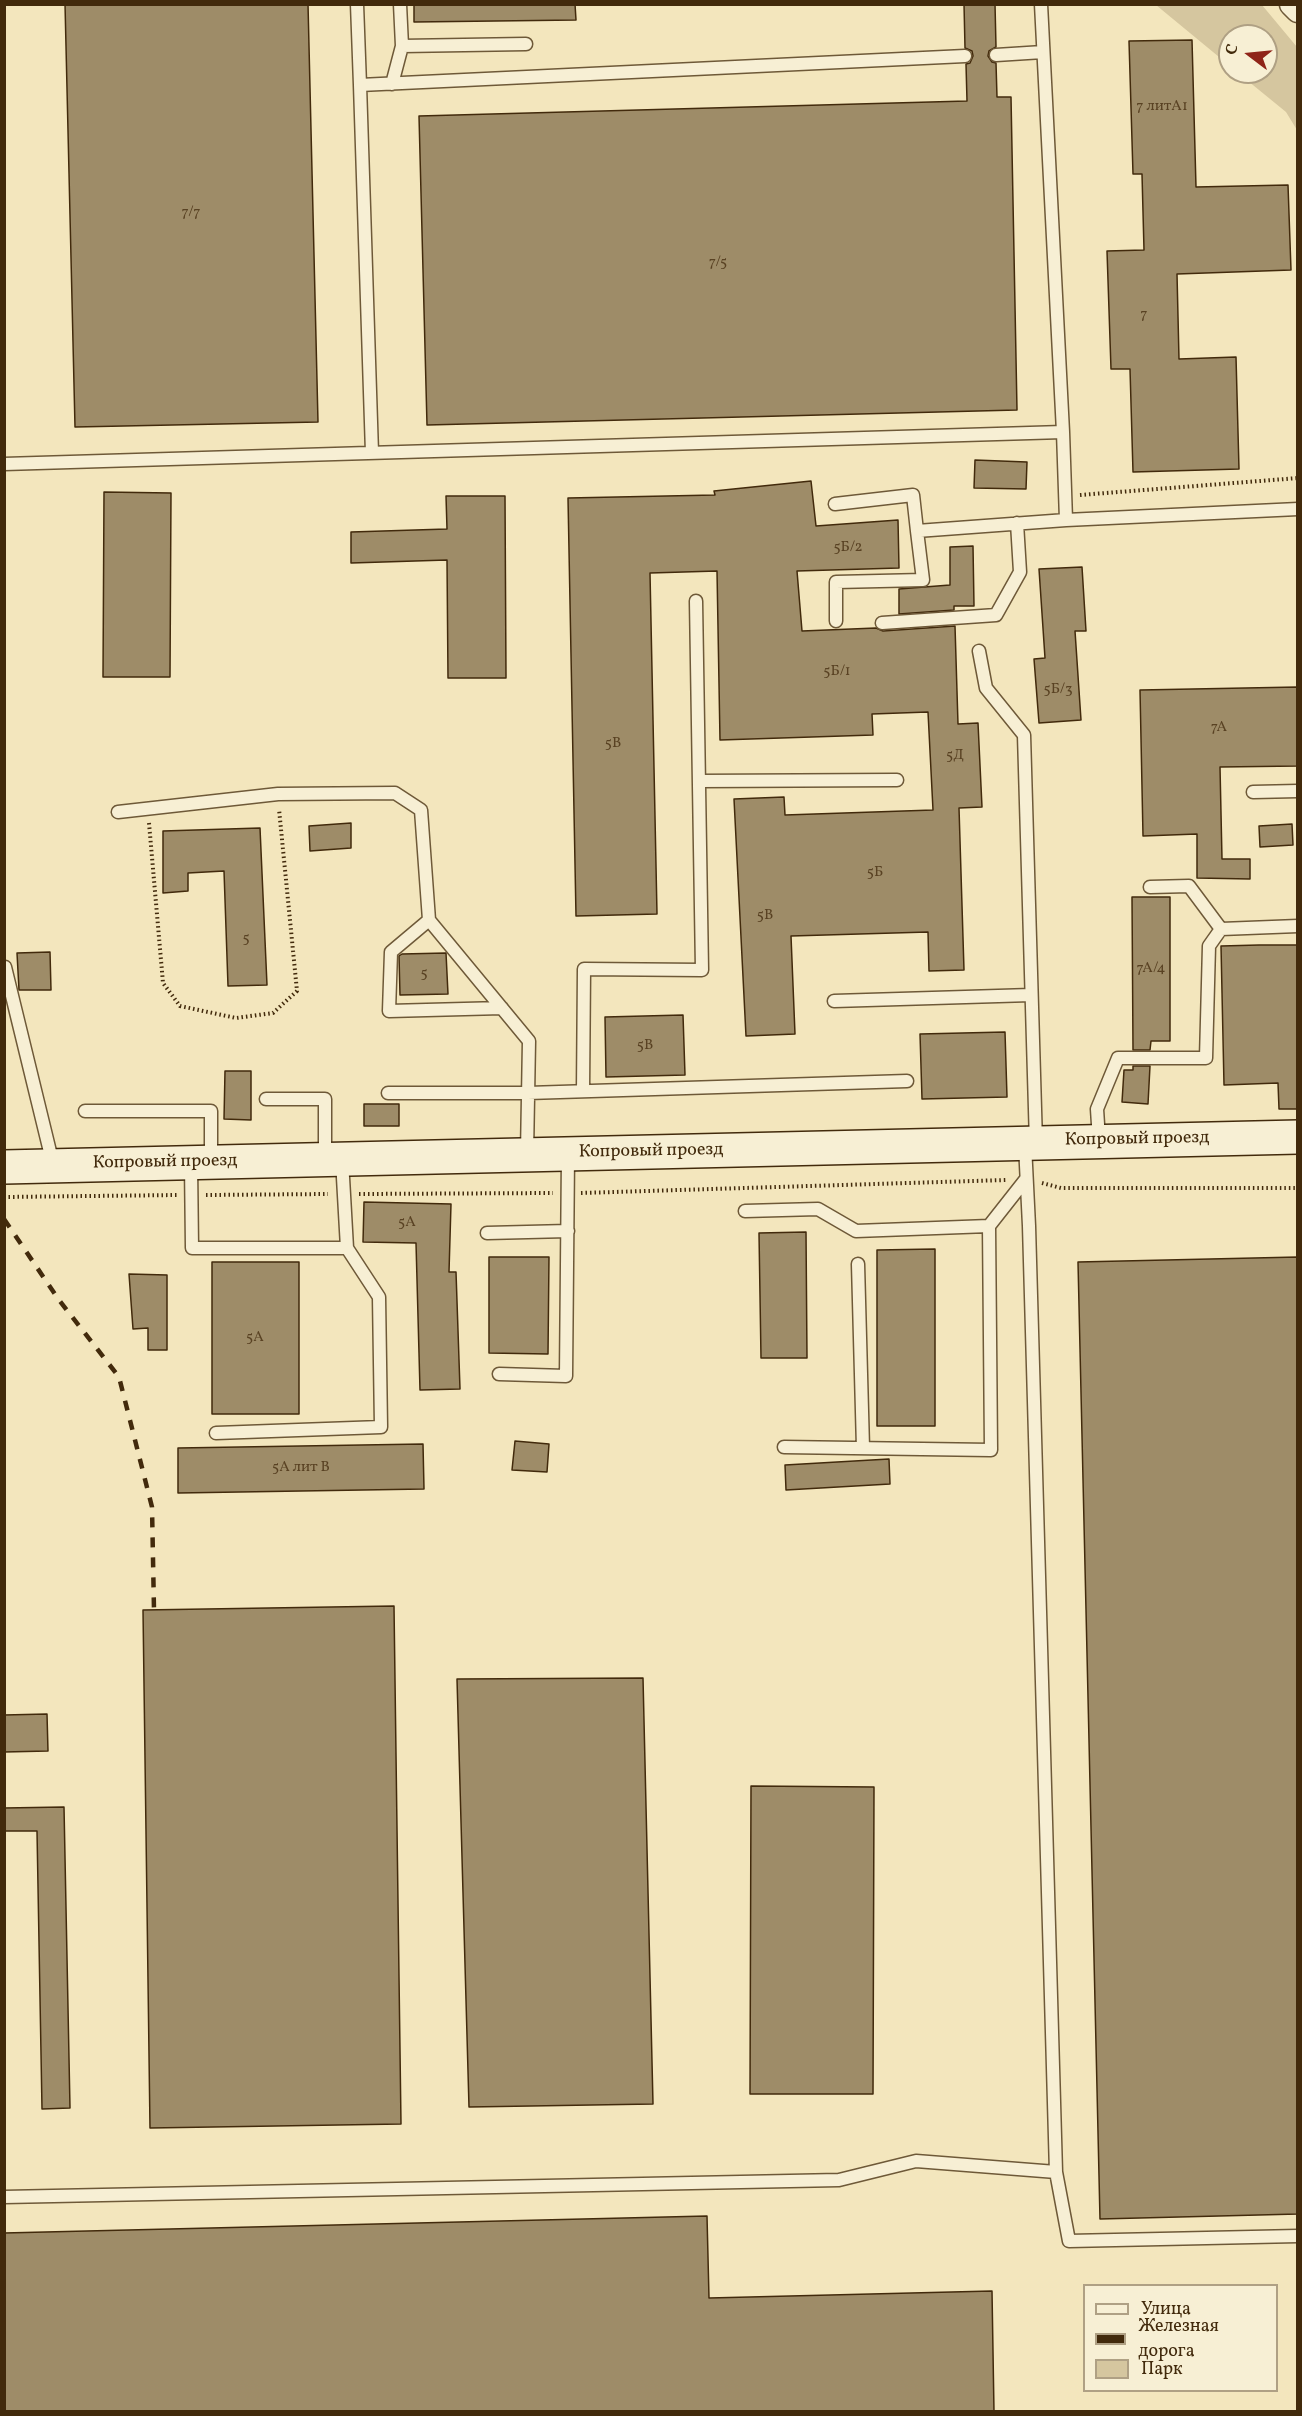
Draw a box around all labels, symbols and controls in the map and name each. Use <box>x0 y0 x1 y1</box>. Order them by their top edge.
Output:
north arrow <box>1218 24 1278 84</box>
text: С <box>1221 42 1245 58</box>
house number: 7 литА1 <box>1136 98 1188 116</box>
house number: 7/7 <box>182 204 200 222</box>
house number: 7/5 <box>709 254 727 272</box>
house number: 7 <box>1140 306 1148 324</box>
house number: 5Б/2 <box>833 539 863 557</box>
house number: 5Б/1 <box>823 663 851 681</box>
house number: 5Б/3 <box>1043 681 1073 699</box>
house number: 7А <box>1211 719 1227 737</box>
house number: 5В <box>605 735 621 753</box>
house number: 5Д <box>946 747 964 765</box>
house number: 5Б <box>867 864 883 882</box>
house number: 5В <box>757 907 773 925</box>
house number: 5 <box>242 930 250 948</box>
house number: 7А/4 <box>1137 960 1165 978</box>
house number: 5 <box>420 965 428 983</box>
house number: 5В <box>637 1037 653 1055</box>
street label: Копровый проезд <box>1064 1128 1210 1152</box>
street label: Копровый проезд <box>578 1140 724 1164</box>
street label: Копровый проезд <box>92 1151 238 1175</box>
house number: 5А <box>398 1214 416 1232</box>
house number: 5А <box>246 1329 264 1347</box>
house number: 5А лит В <box>272 1459 330 1477</box>
legend <box>1083 2284 1278 2392</box>
text: Улица <box>1141 2297 1191 2322</box>
text: Железная дорога <box>1138 2314 1219 2364</box>
text: Парк <box>1141 2357 1183 2382</box>

